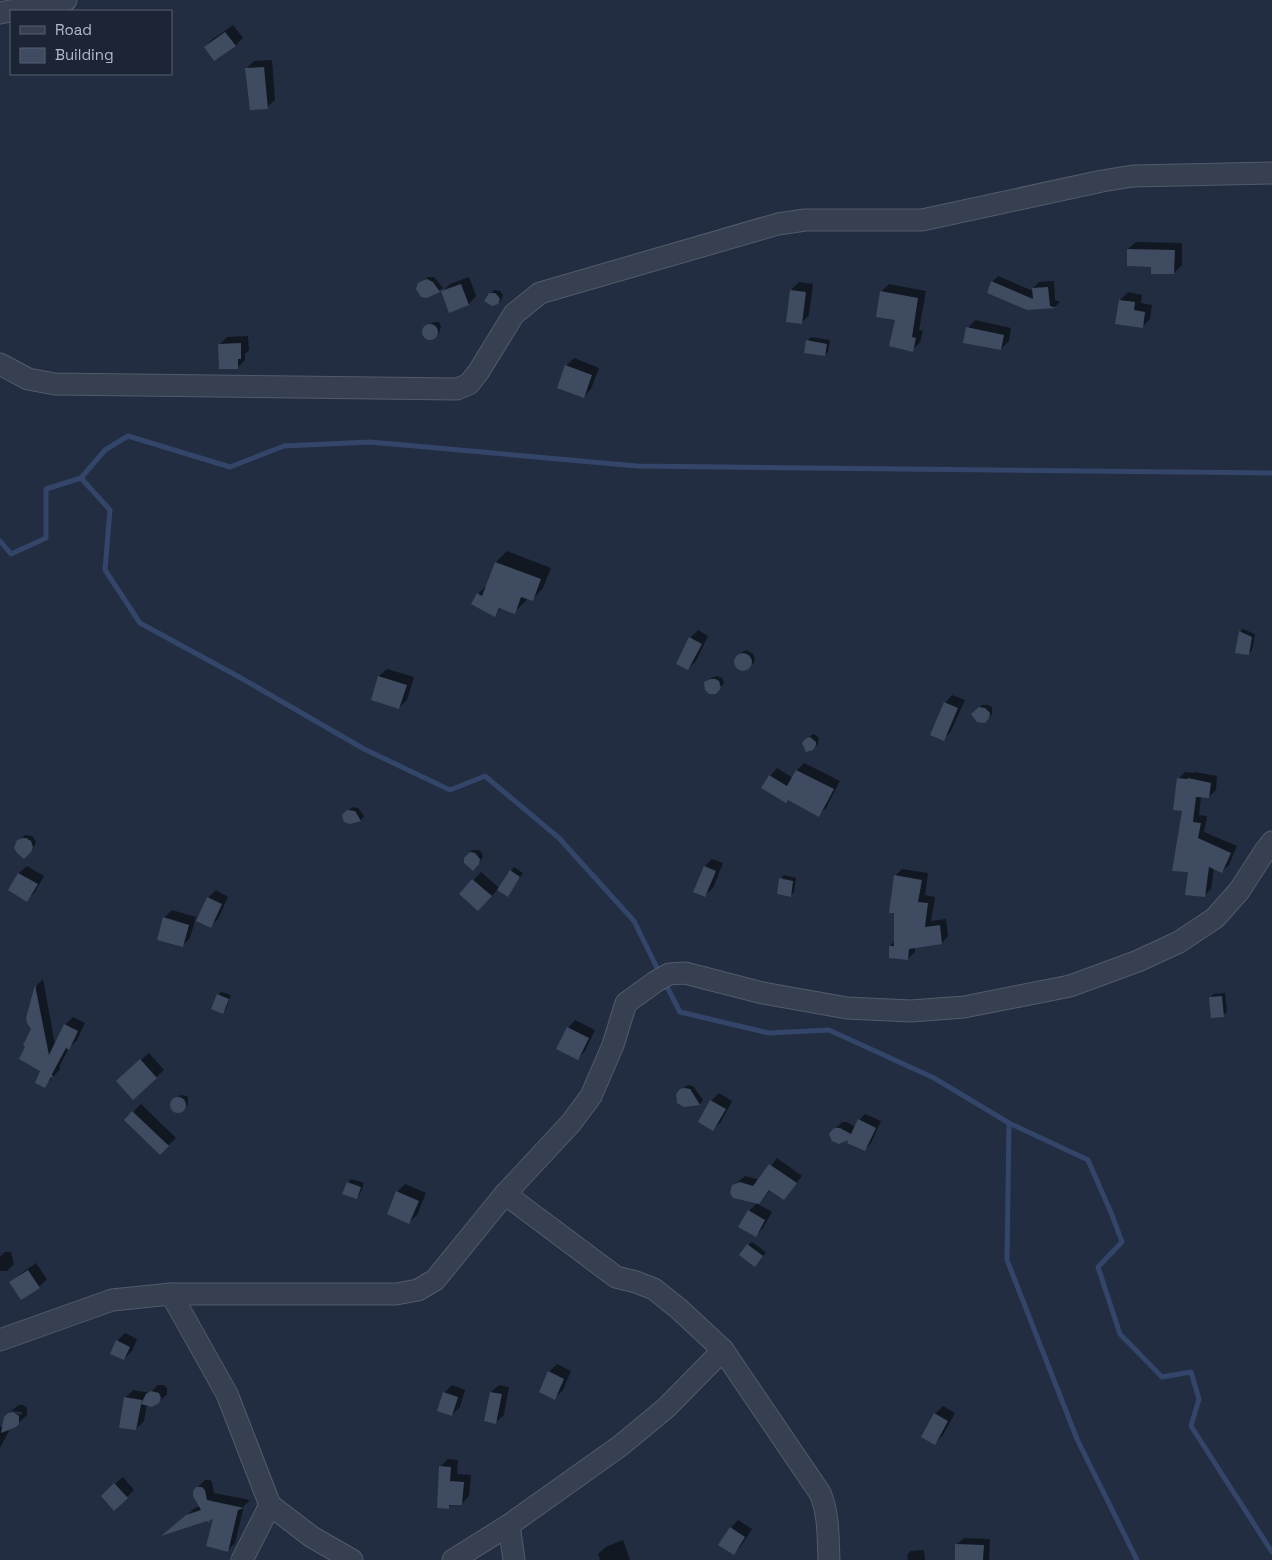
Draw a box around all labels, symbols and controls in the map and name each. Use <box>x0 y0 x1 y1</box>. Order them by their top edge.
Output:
legend <box>10 10 172 75</box>
text: Road <box>55 20 92 39</box>
text: Building <box>55 45 114 64</box>

